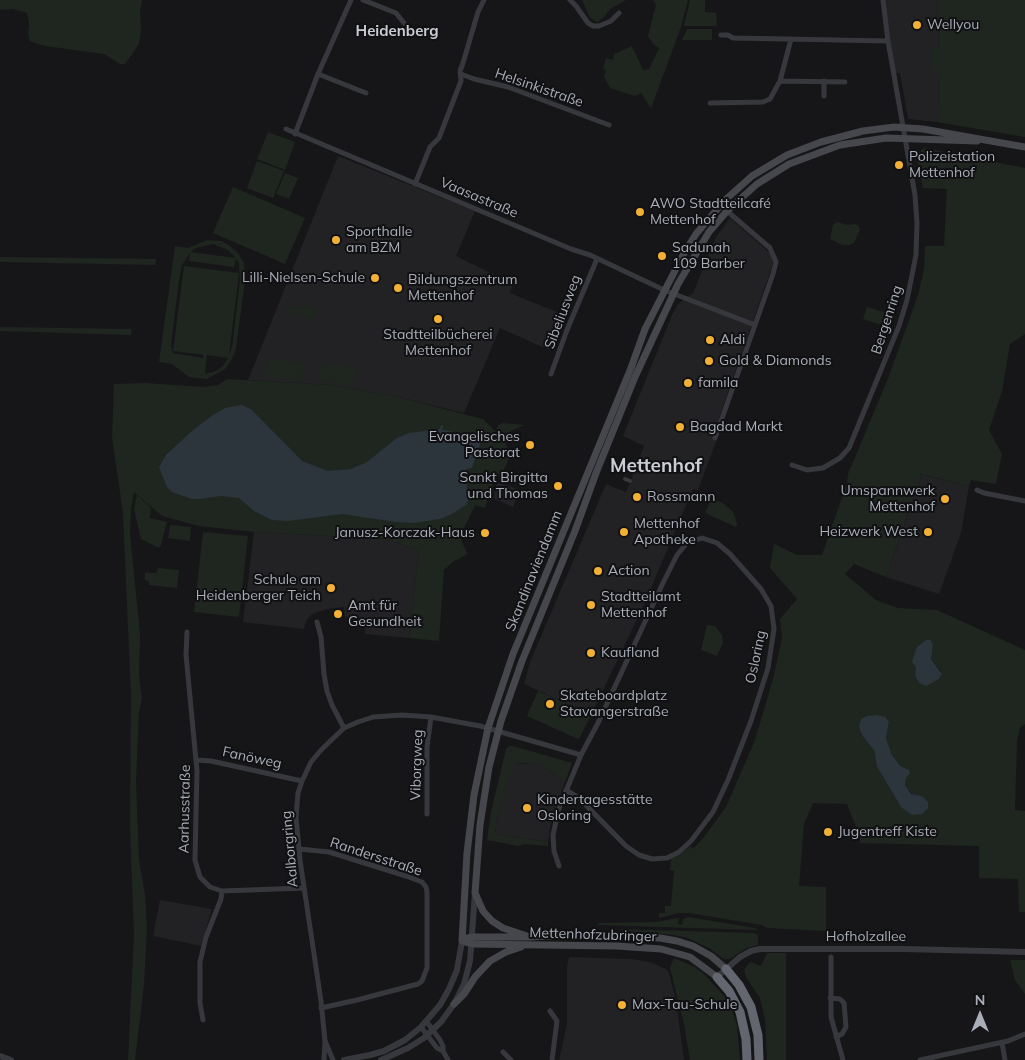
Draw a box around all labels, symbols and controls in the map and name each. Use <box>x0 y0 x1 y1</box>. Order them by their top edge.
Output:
place label: Wellyou <box>927 17 979 33</box>
marker: Wellyou <box>911 19 923 31</box>
district label: Heidenberg <box>356 22 438 40</box>
street label: Helsinkistraße <box>493 65 585 111</box>
place label: Polizeistation Mettenhof <box>909 149 995 182</box>
marker: Polizeistation Mettenhof <box>893 159 905 171</box>
street label: Vaasastraße <box>438 174 520 222</box>
place label: AWO Stadtteilcafé Mettenhof <box>650 196 771 228</box>
marker: AWO Stadtteilcafé Mettenhof <box>634 206 646 218</box>
place label: Sporthalle am BZM <box>346 224 412 256</box>
marker: Sporthalle am BZM <box>330 234 342 246</box>
place label: Sadunah 109 Barber <box>672 240 745 272</box>
marker: Sadunah 109 Barber <box>656 250 668 262</box>
place label: Lilli-Nielsen-Schule <box>242 270 365 286</box>
marker: Lilli-Nielsen-Schule <box>369 272 381 284</box>
place label: Bildungszentrum Mettenhof <box>408 272 517 304</box>
street label: Sibeliusweg <box>541 273 585 351</box>
marker: Bildungszentrum Mettenhof <box>392 282 404 294</box>
street label: Bergenring <box>868 283 906 357</box>
marker: Stadtteilbücherei Mettenhof <box>432 313 444 325</box>
place label: Stadtteilbücherei Mettenhof <box>383 327 493 360</box>
place label: Aldi <box>720 332 745 348</box>
marker: Aldi <box>704 334 716 346</box>
place label: Gold & Diamonds <box>719 353 832 369</box>
marker: Gold & Diamonds <box>703 355 715 367</box>
place label: famila <box>698 375 738 391</box>
marker: famila <box>682 377 694 389</box>
place label: Bagdad Markt <box>690 419 783 435</box>
marker: Bagdad Markt <box>674 421 686 433</box>
place label: Evangelisches Pastorat <box>429 429 520 462</box>
marker: Evangelisches Pastorat <box>524 439 536 451</box>
district label: Mettenhof <box>610 455 702 477</box>
place label: Sankt Birgitta und Thomas <box>459 470 548 502</box>
marker: Sankt Birgitta und Thomas <box>552 480 564 492</box>
place label: Umspannwerk Mettenhof <box>840 483 935 516</box>
place label: Rossmann <box>647 489 716 505</box>
marker: Rossmann <box>631 491 643 503</box>
marker: Umspannwerk Mettenhof <box>939 493 951 505</box>
street label: Skandinaviendamm <box>502 508 566 634</box>
place label: Mettenhof Apotheke <box>634 516 700 548</box>
place label: Heizwerk West <box>819 524 918 540</box>
place label: Janusz-Korczak-Haus <box>335 525 475 541</box>
marker: Mettenhof Apotheke <box>618 526 630 538</box>
marker: Heizwerk West <box>922 526 934 538</box>
marker: Janusz-Korczak-Haus <box>479 527 491 539</box>
place label: Action <box>608 563 650 579</box>
marker: Action <box>592 565 604 577</box>
place label: Schule am Heidenberger Teich <box>196 572 321 604</box>
marker: Schule am Heidenberger Teich <box>325 582 337 594</box>
place label: Stadtteilamt Mettenhof <box>601 589 681 622</box>
place label: Amt für Gesundheit <box>348 598 422 630</box>
marker: Stadtteilamt Mettenhof <box>585 599 597 611</box>
marker: Amt für Gesundheit <box>332 608 344 620</box>
street label: Osloring <box>742 629 770 685</box>
place label: Kaufland <box>601 645 659 661</box>
marker: Kaufland <box>585 647 597 659</box>
place label: Skateboardplatz Stavangerstraße <box>560 688 669 720</box>
marker: Skateboardplatz Stavangerstraße <box>544 698 556 710</box>
street label: Viborgweg <box>407 729 427 801</box>
street label: Fanöweg <box>221 744 283 772</box>
street label: Aarhusstraße <box>176 765 194 853</box>
place label: Kindertagesstätte Osloring <box>537 792 653 824</box>
marker: Kindertagesstätte Osloring <box>521 802 533 814</box>
street label: Aalborgring <box>278 810 302 888</box>
place label: Jugentreff Kiste <box>838 824 937 840</box>
marker: Jugentreff Kiste <box>822 826 834 838</box>
street label: Randersstraße <box>328 834 424 880</box>
street label: Mettenhofzubringer <box>529 924 657 946</box>
street label: Hofholzallee <box>826 929 906 945</box>
north arrow <box>955 990 1005 1040</box>
text: N <box>975 991 985 1009</box>
place label: Max-Tau-Schule <box>632 997 737 1013</box>
marker: Max-Tau-Schule <box>616 999 628 1011</box>

